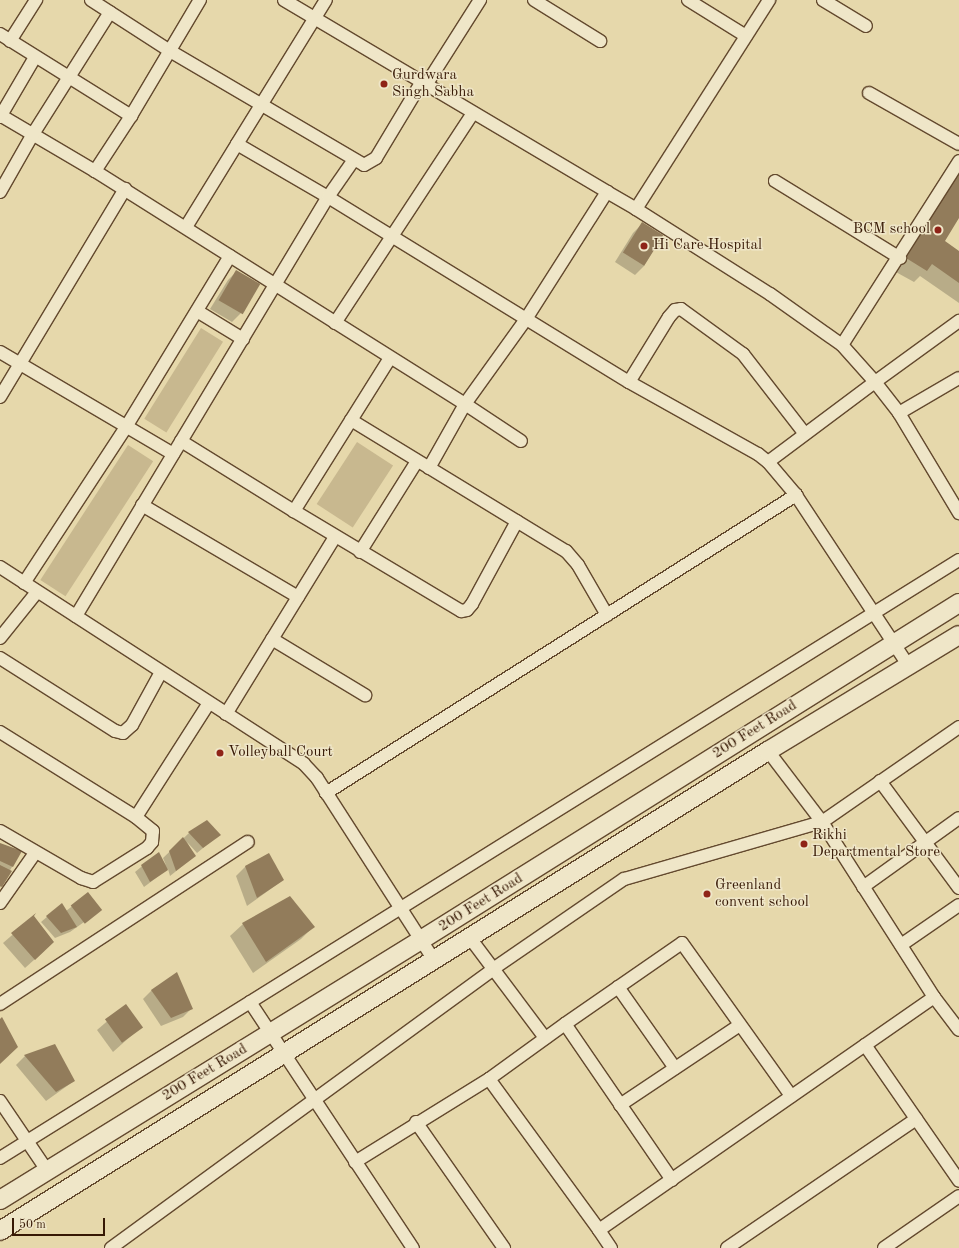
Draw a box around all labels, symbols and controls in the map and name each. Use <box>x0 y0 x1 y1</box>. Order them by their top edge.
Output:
place label: Gurdwara Singh Sabha <box>392 66 474 101</box>
marker: Gurdwara Singh Sabha <box>379 79 389 89</box>
place label: BCM school <box>853 221 930 239</box>
marker: BCM school <box>933 225 943 235</box>
place label: Hi Care Hospital <box>653 237 762 255</box>
marker: Hi Care Hospital <box>638 240 650 252</box>
street label: 200 Feet Road <box>710 697 800 763</box>
place label: Volleyball Court <box>228 744 333 762</box>
marker: Volleyball Court <box>215 748 225 758</box>
place label: Rikhi Departmental Store <box>812 826 940 861</box>
marker: Rikhi Departmental Store <box>799 839 809 849</box>
street label: 200 Feet Road <box>436 870 526 936</box>
place label: Greenland convent school <box>715 876 809 911</box>
marker: Greenland convent school <box>702 889 712 899</box>
street label: 200 Feet Road <box>159 1041 251 1105</box>
scale bar <box>14 1210 107 1236</box>
text: 50 m <box>19 1219 46 1231</box>

